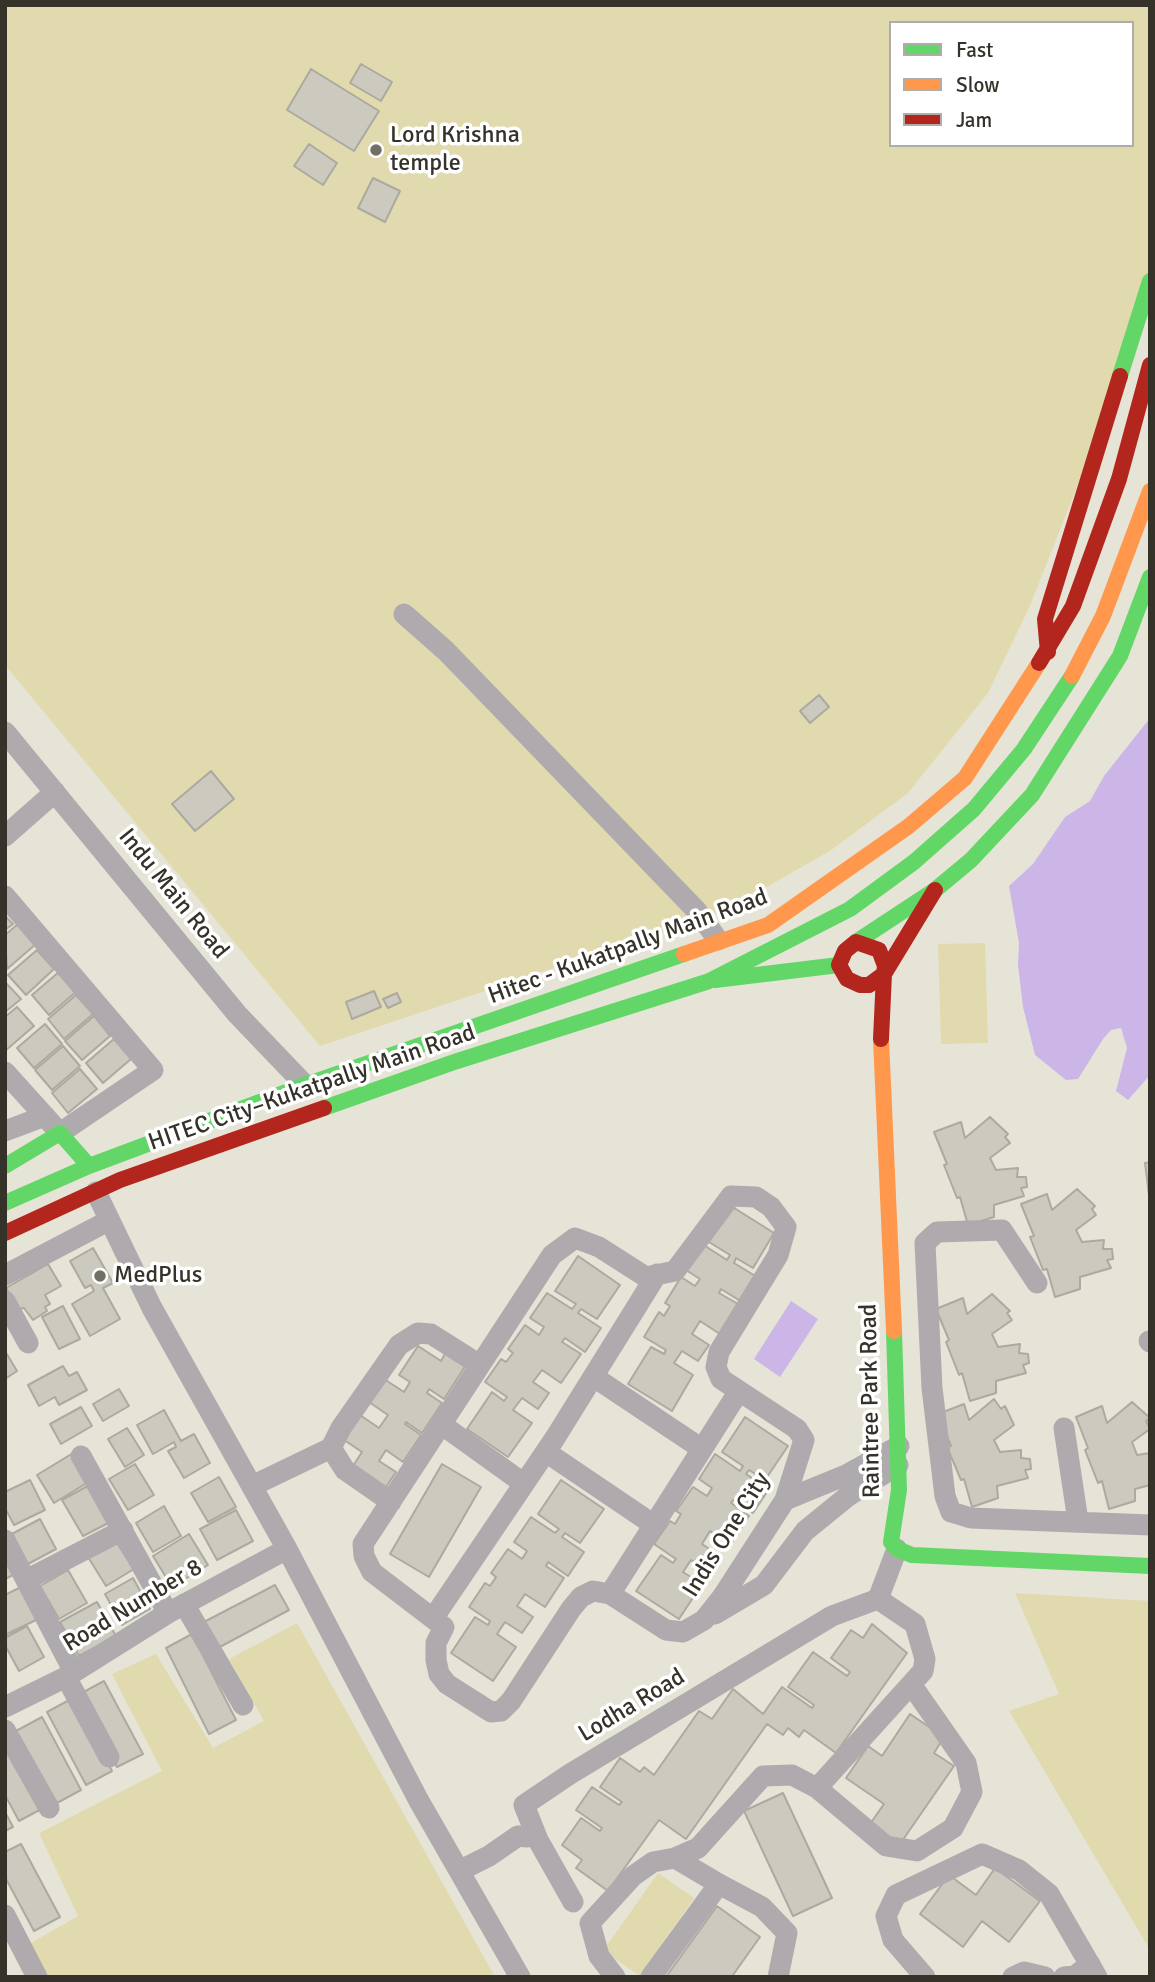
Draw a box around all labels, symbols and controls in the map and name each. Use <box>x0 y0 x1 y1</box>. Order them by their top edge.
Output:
legend <box>889 21 1134 147</box>
text: Fast <box>956 37 993 63</box>
text: Slow <box>956 72 1000 98</box>
text: Jam <box>956 107 992 133</box>
place label: Lord Krishna temple <box>390 122 520 178</box>
marker: Lord Krishna temple <box>368 142 384 158</box>
street label: Indu Main Road <box>112 823 234 965</box>
street label: Hitec - Kukatpally Main Road <box>484 883 772 1011</box>
street label: HITEC City–Kukatpally Main Road <box>145 1018 479 1158</box>
place label: MedPlus <box>114 1262 202 1290</box>
marker: MedPlus <box>92 1268 108 1284</box>
street label: Raintree Park Road <box>855 1303 887 1499</box>
street label: Indis One City <box>677 1467 777 1603</box>
street label: Road Number 8 <box>58 1553 208 1659</box>
street label: Lodha Road <box>574 1663 690 1749</box>

